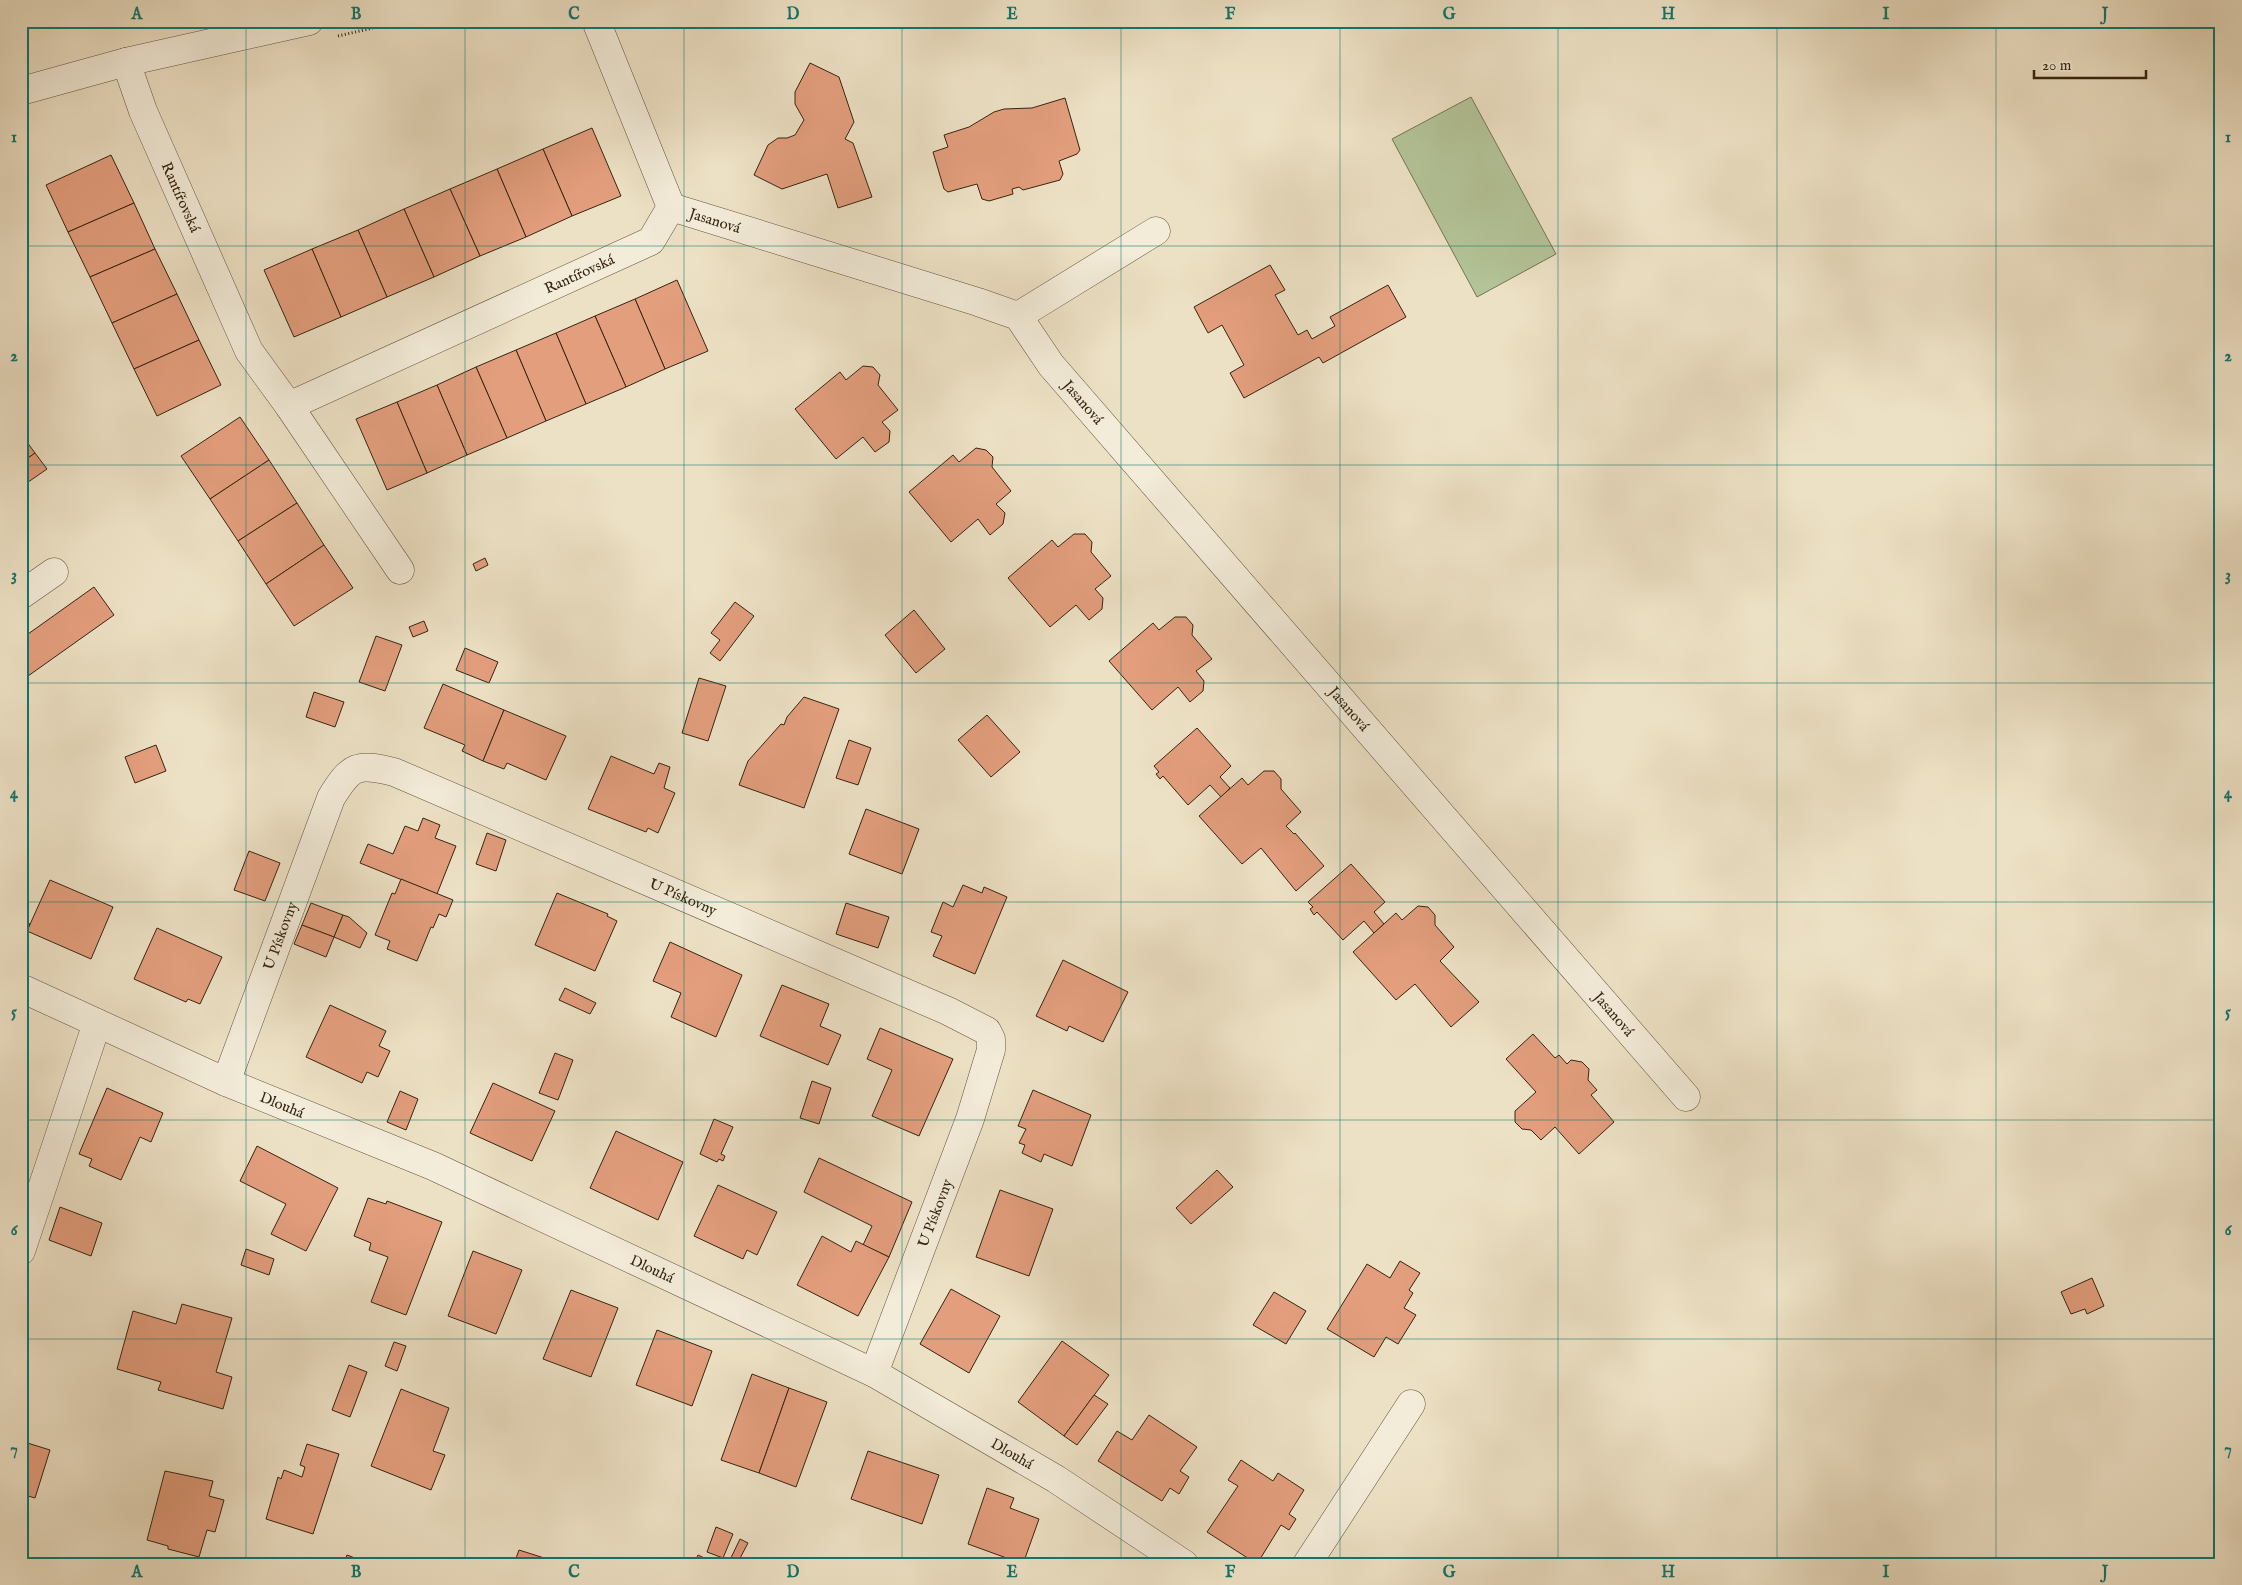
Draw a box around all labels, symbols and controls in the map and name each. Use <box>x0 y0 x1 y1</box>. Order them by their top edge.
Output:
text: A <box>131 5 144 25</box>
text: B <box>351 5 362 25</box>
text: C <box>568 5 580 25</box>
text: D <box>787 5 800 25</box>
text: E <box>1006 5 1018 25</box>
text: F <box>1225 5 1236 25</box>
text: G <box>1443 5 1456 25</box>
text: H <box>1661 5 1675 25</box>
text: I <box>1883 5 1890 25</box>
text: J <box>2100 5 2109 25</box>
scale bar <box>2034 48 2147 80</box>
text: 20 m <box>2042 56 2072 75</box>
text: 1 <box>11 128 17 148</box>
text: 1 <box>2225 128 2231 148</box>
street label: Rantířovská <box>157 159 205 236</box>
street label: Jasanová <box>685 204 743 238</box>
street label: Rantířovská <box>541 250 618 298</box>
text: 2 <box>10 347 18 367</box>
text: 2 <box>2224 347 2232 367</box>
street label: Jasanová <box>1057 375 1108 429</box>
text: 3 <box>11 566 17 586</box>
text: 3 <box>2225 566 2231 586</box>
street label: Jasanová <box>1323 681 1374 736</box>
text: 4 <box>10 784 19 804</box>
text: 4 <box>2224 784 2233 804</box>
street label: U Pískovny <box>646 874 720 920</box>
street label: U Pískovny <box>259 898 302 973</box>
street label: Jasanová <box>1588 987 1639 1041</box>
text: 5 <box>11 1003 17 1023</box>
text: 5 <box>2225 1003 2231 1023</box>
street label: Dlouhá <box>257 1088 307 1123</box>
street label: U Pískovny <box>914 1176 957 1250</box>
text: 6 <box>11 1221 19 1241</box>
text: 6 <box>2225 1221 2233 1241</box>
street label: Dlouhá <box>627 1251 677 1288</box>
street label: Dlouhá <box>987 1434 1037 1474</box>
text: 7 <box>10 1440 18 1460</box>
text: 7 <box>2224 1440 2232 1460</box>
text: A <box>131 1563 144 1583</box>
text: B <box>351 1563 362 1583</box>
text: C <box>568 1563 580 1583</box>
text: D <box>787 1563 800 1583</box>
text: E <box>1006 1563 1018 1583</box>
text: F <box>1225 1563 1236 1583</box>
text: G <box>1443 1563 1456 1583</box>
text: H <box>1661 1563 1675 1583</box>
text: I <box>1883 1563 1890 1583</box>
text: J <box>2100 1563 2109 1583</box>

